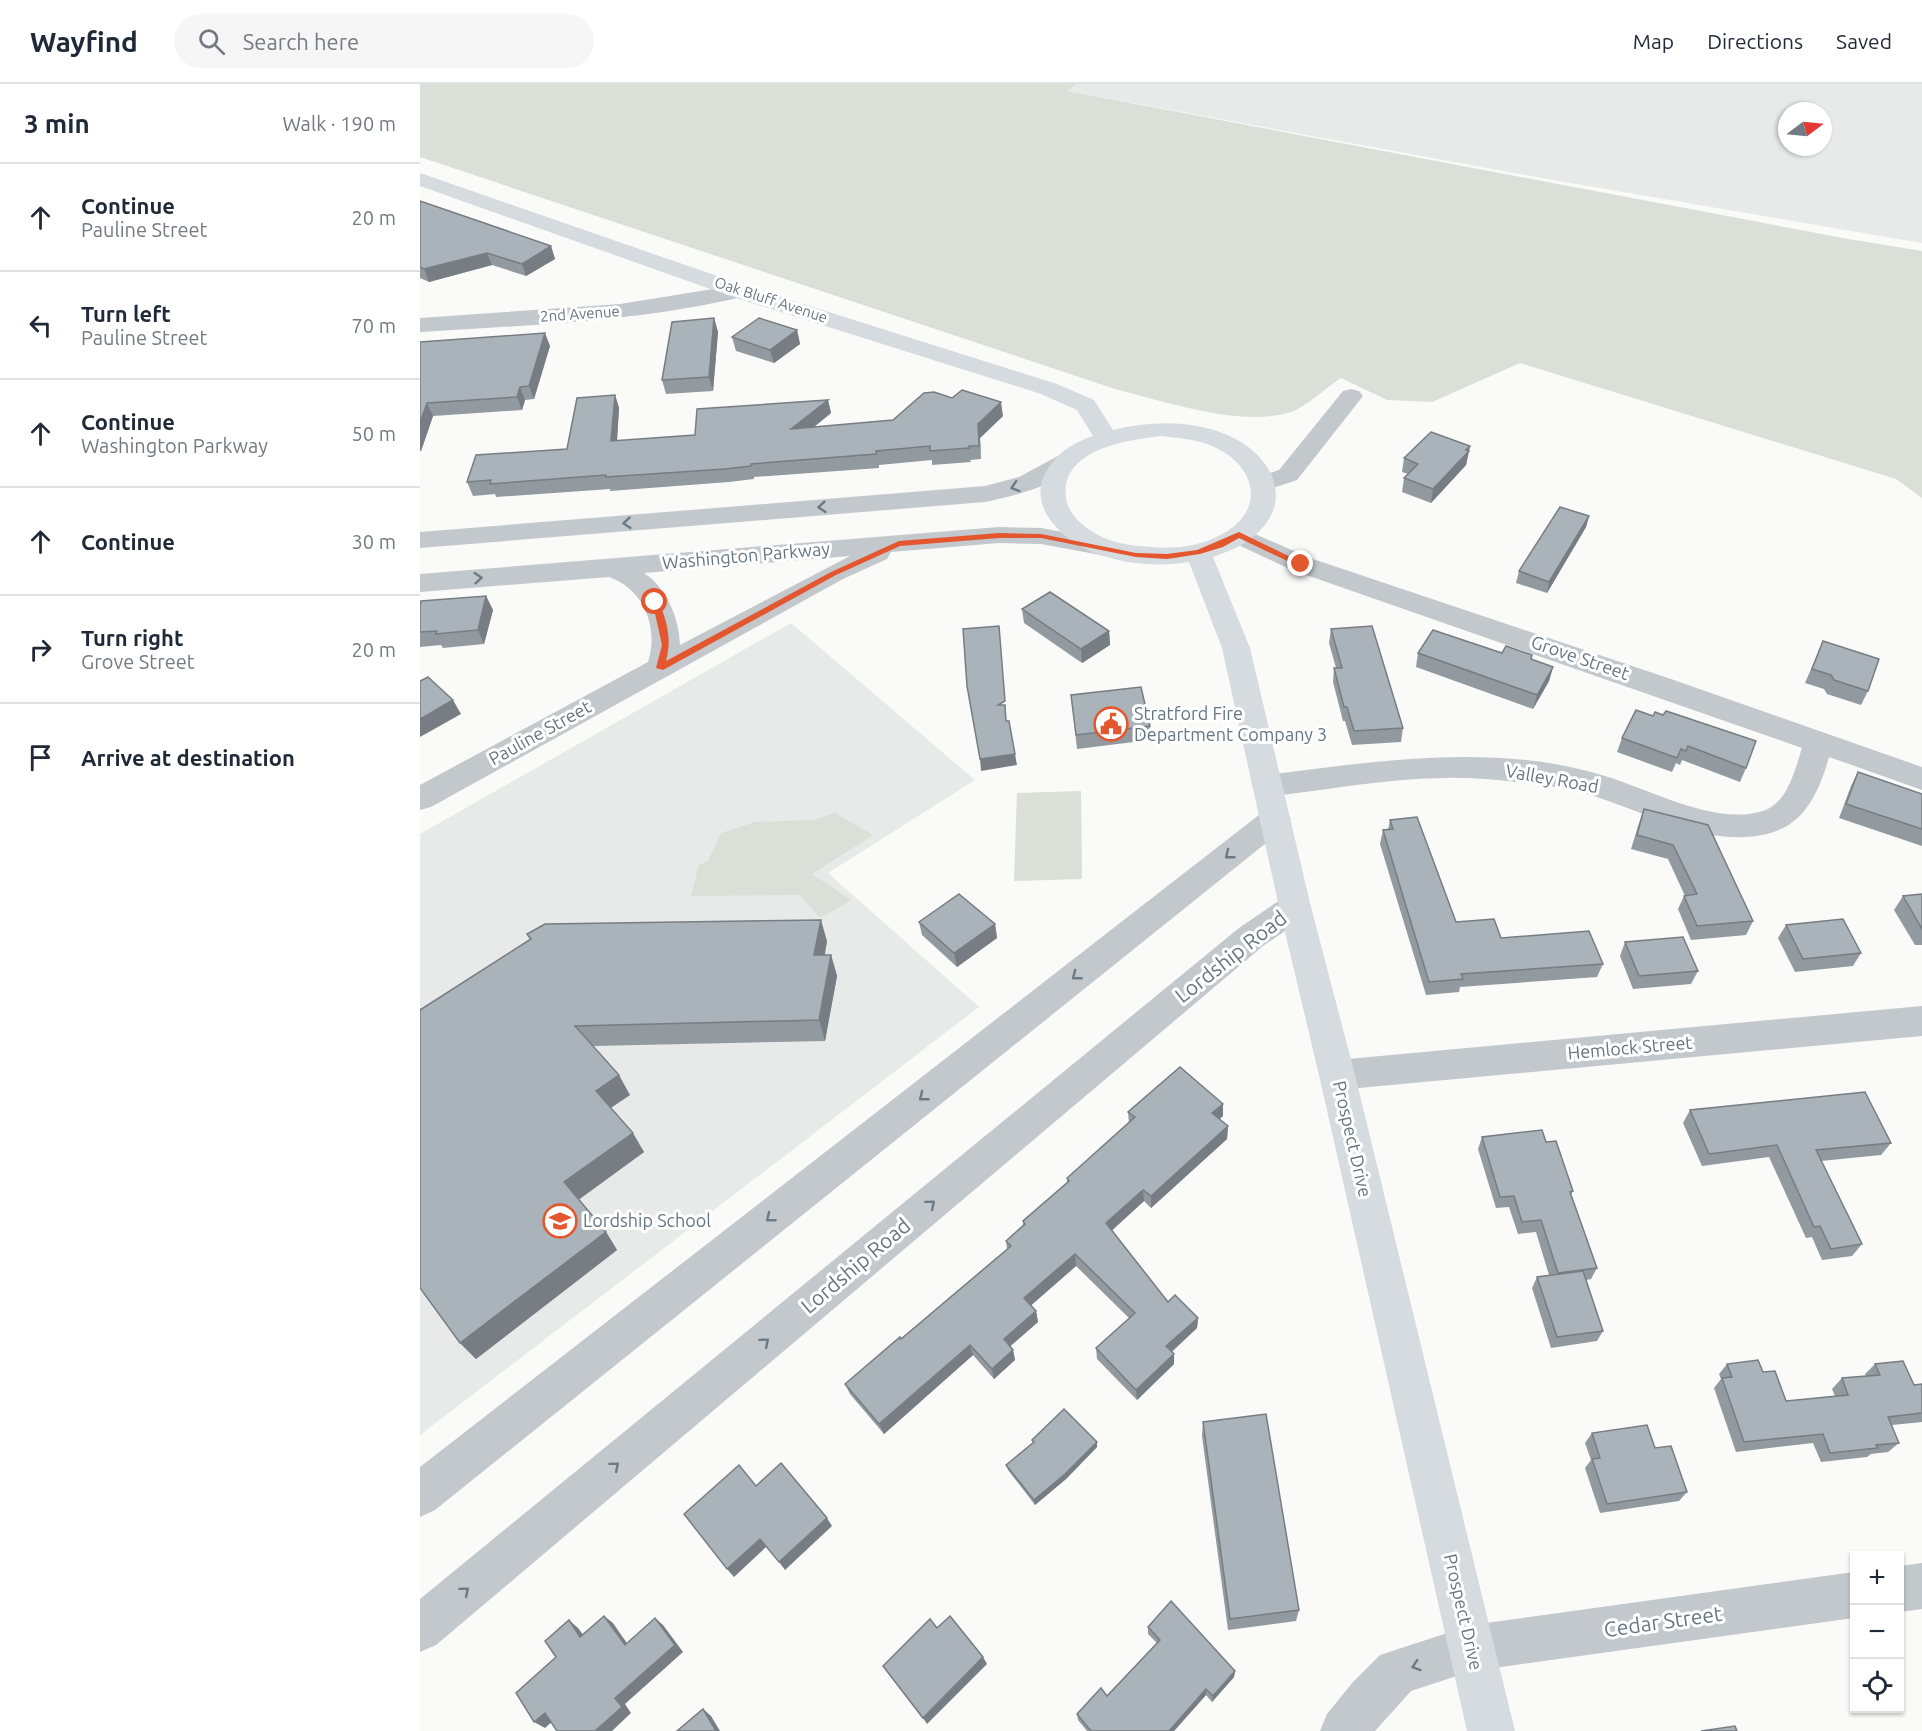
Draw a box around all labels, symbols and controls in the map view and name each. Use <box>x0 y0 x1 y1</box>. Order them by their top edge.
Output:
search box <box>174 14 594 68</box>
icon: search <box>195 25 228 58</box>
text: Wayfind <box>30 26 138 57</box>
text: Search here <box>243 29 359 54</box>
text: Map <box>1633 29 1674 53</box>
text: Directions <box>1707 29 1803 53</box>
text: Saved <box>1836 29 1892 53</box>
north arrow <box>1778 102 1832 156</box>
text: 3 min <box>24 109 90 138</box>
text: Walk · 190 m <box>283 112 396 135</box>
text: Continue <box>81 193 175 218</box>
icon: ahead <box>24 201 57 234</box>
text: 20 m <box>352 206 396 229</box>
text: Pauline Street <box>81 218 207 241</box>
street label: Oak Bluff Avenue <box>713 273 830 326</box>
text: Turn left <box>81 301 171 326</box>
street label: 2nd Avenue <box>540 302 620 325</box>
icon: left <box>24 309 57 342</box>
text: 70 m <box>352 314 396 337</box>
text: Pauline Street <box>81 326 207 349</box>
text: Continue <box>81 409 175 434</box>
icon: ahead <box>24 417 57 450</box>
text: 50 m <box>352 422 396 445</box>
text: Washington Parkway <box>81 434 268 457</box>
one-way arrow <box>1010 480 1021 492</box>
one-way arrow <box>817 501 826 514</box>
one-way arrow <box>623 516 632 529</box>
icon: ahead <box>24 525 57 558</box>
text: Continue <box>81 529 175 554</box>
text: 30 m <box>352 530 396 553</box>
street label: Washington Parkway <box>661 538 831 572</box>
route end <box>1287 550 1313 576</box>
one-way arrow <box>474 572 483 585</box>
route start <box>641 588 667 614</box>
text: Turn right <box>81 625 183 650</box>
street label: Grove Street <box>1529 631 1632 683</box>
icon: right <box>24 633 57 666</box>
text: 20 m <box>352 638 396 661</box>
text: Grove Street <box>81 650 195 673</box>
street label: Pauline Street <box>485 696 594 768</box>
place label: Stratford Fire Department Company 3 <box>1134 703 1327 744</box>
public building icon: Stratford Fire Department Company 3 <box>1093 706 1129 742</box>
icon: arrive <box>24 741 57 774</box>
text: Arrive at destination <box>81 745 295 770</box>
street label: Valley Road <box>1504 760 1600 796</box>
one-way arrow <box>1225 848 1236 859</box>
street label: Lordship Road <box>1170 905 1291 1007</box>
one-way arrow <box>1072 969 1083 980</box>
street label: Hemlock Street <box>1567 1032 1693 1062</box>
street label: Prospect Drive <box>1330 1079 1376 1199</box>
one-way arrow <box>919 1090 930 1101</box>
one-way arrow <box>924 1200 935 1211</box>
school or university icon: Lordship School <box>542 1203 578 1239</box>
place label: Lordship School <box>583 1210 711 1230</box>
one-way arrow <box>766 1211 777 1222</box>
street label: Lordship Road <box>796 1213 915 1318</box>
one-way arrow <box>758 1338 769 1349</box>
one-way arrow <box>608 1463 619 1474</box>
map controls <box>1850 1551 1904 1713</box>
button: + <box>1850 1551 1904 1605</box>
street label: Prospect Drive <box>1441 1552 1487 1672</box>
one-way arrow <box>458 1588 469 1599</box>
street label: Cedar Street <box>1602 1601 1723 1641</box>
button: − <box>1850 1605 1904 1659</box>
one-way arrow <box>1411 1659 1422 1671</box>
button: locate <box>1850 1659 1904 1713</box>

